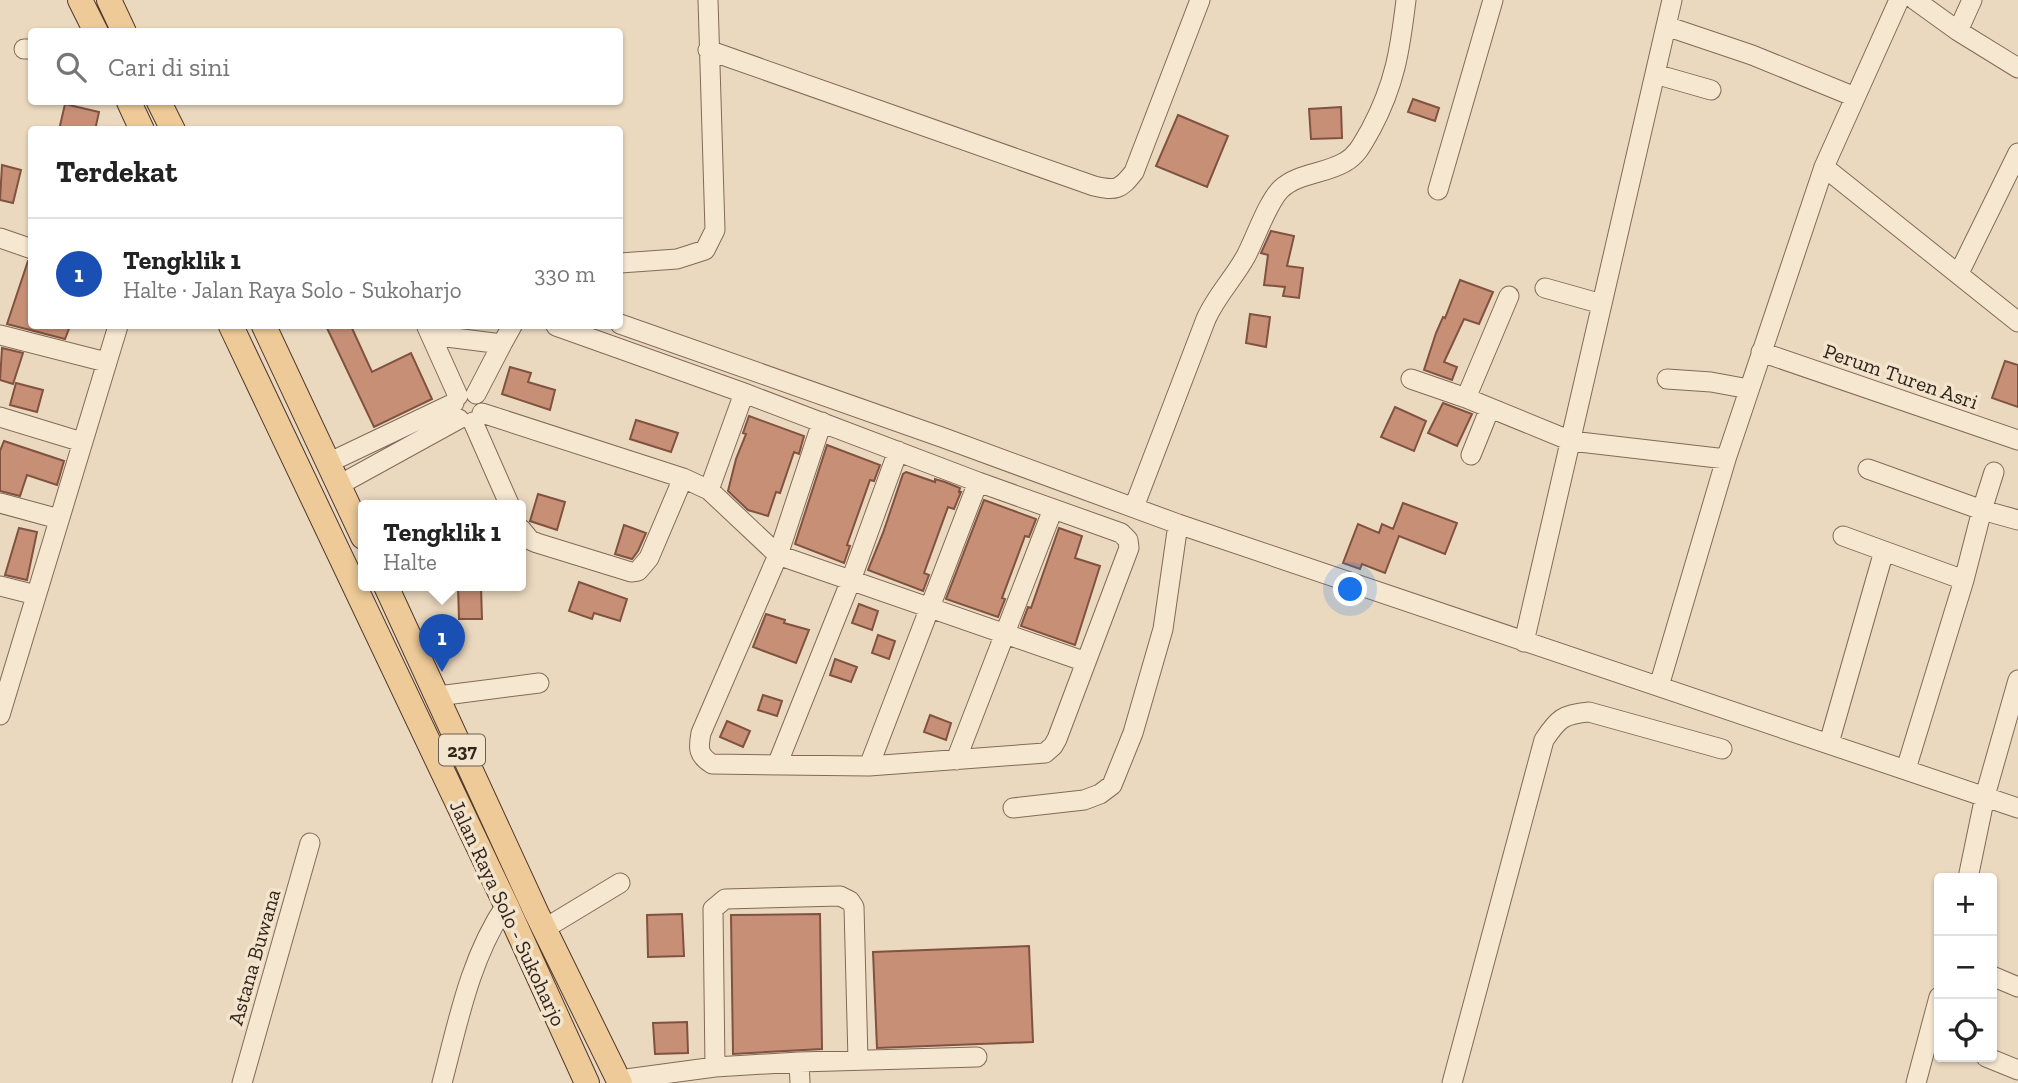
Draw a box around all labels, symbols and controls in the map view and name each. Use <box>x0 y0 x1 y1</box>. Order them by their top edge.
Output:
search box <box>28 28 623 105</box>
icon: search <box>52 48 90 86</box>
text: Cari di sini <box>108 51 230 83</box>
text: Terdekat <box>56 154 177 190</box>
text: Tengklik 1 <box>123 244 241 276</box>
text: 1 <box>74 260 84 288</box>
text: 330 m <box>534 260 595 288</box>
text: Halte · Jalan Raya Solo - Sukoharjo <box>123 276 461 304</box>
street label: Perum Turen Asri <box>1820 338 1982 414</box>
popup <box>358 500 526 591</box>
text: Tengklik 1 <box>383 516 501 548</box>
text: Halte <box>383 548 437 576</box>
your location <box>1333 572 1367 606</box>
pin: 1 <box>419 614 465 672</box>
road number: 237 <box>439 734 485 765</box>
street label: Jalan Raya Solo - Sukoharjo <box>444 796 571 1030</box>
map controls <box>1934 873 1997 1062</box>
button: + <box>1934 873 1997 936</box>
street label: Astana Buwana <box>223 886 285 1028</box>
button: − <box>1934 936 1997 999</box>
button: locate <box>1934 999 1997 1062</box>

